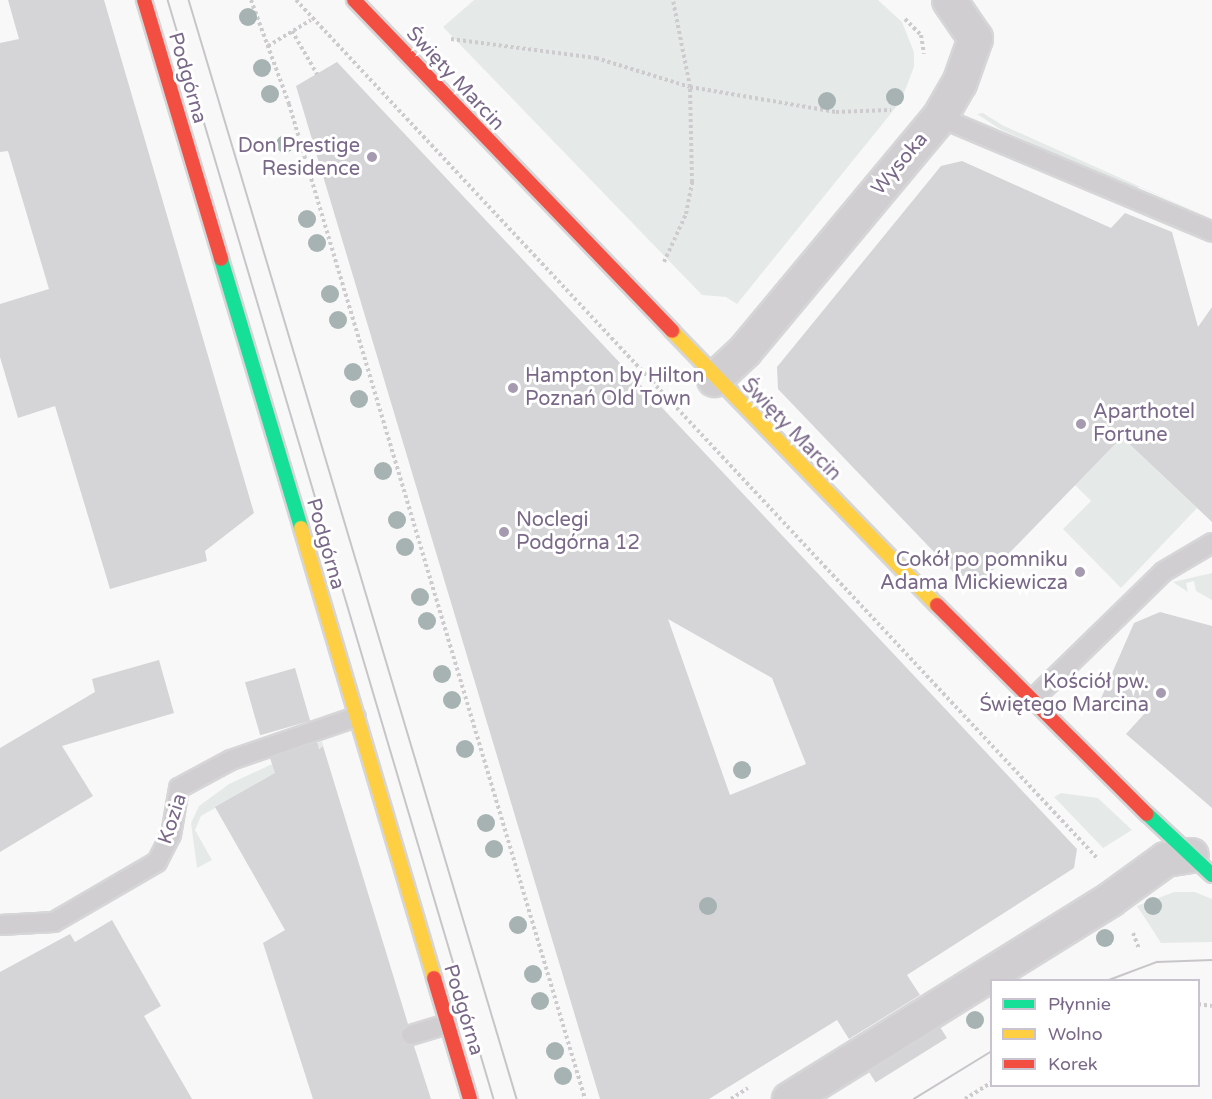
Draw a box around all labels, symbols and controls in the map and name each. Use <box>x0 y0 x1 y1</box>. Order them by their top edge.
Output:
street label: Święty Marcin <box>401 22 509 136</box>
street label: Podgórna <box>163 30 211 126</box>
street label: Wysoka <box>867 128 933 200</box>
place label: Don Prestige Residence <box>238 134 360 181</box>
marker: Don Prestige Residence <box>365 150 379 164</box>
place label: Hampton by Hilton Poznań Old Town <box>525 365 704 412</box>
street label: Święty Marcin <box>736 374 846 486</box>
marker: Hampton by Hilton Poznań Old Town <box>506 381 520 395</box>
place label: Aparthotel Fortune <box>1093 400 1195 447</box>
marker: Aparthotel Fortune <box>1074 417 1088 431</box>
street label: Podgórna <box>301 496 349 592</box>
place label: Noclegi Podgórna 12 <box>516 508 640 555</box>
marker: Noclegi Podgórna 12 <box>497 525 511 539</box>
place label: Cokół po pomniku Adama Mickiewicza <box>880 548 1068 595</box>
marker: Cokół po pomniku Adama Mickiewicza <box>1073 565 1087 579</box>
place label: Kościół pw. Świętego Marcina <box>979 670 1149 717</box>
marker: Kościół pw. Świętego Marcina <box>1154 686 1168 700</box>
street label: Kozia <box>154 791 192 847</box>
street label: Podgórna <box>438 962 488 1058</box>
legend <box>990 979 1200 1087</box>
text: Płynnie <box>1048 993 1111 1015</box>
text: Wolno <box>1048 1023 1103 1045</box>
text: Korek <box>1048 1053 1098 1075</box>

